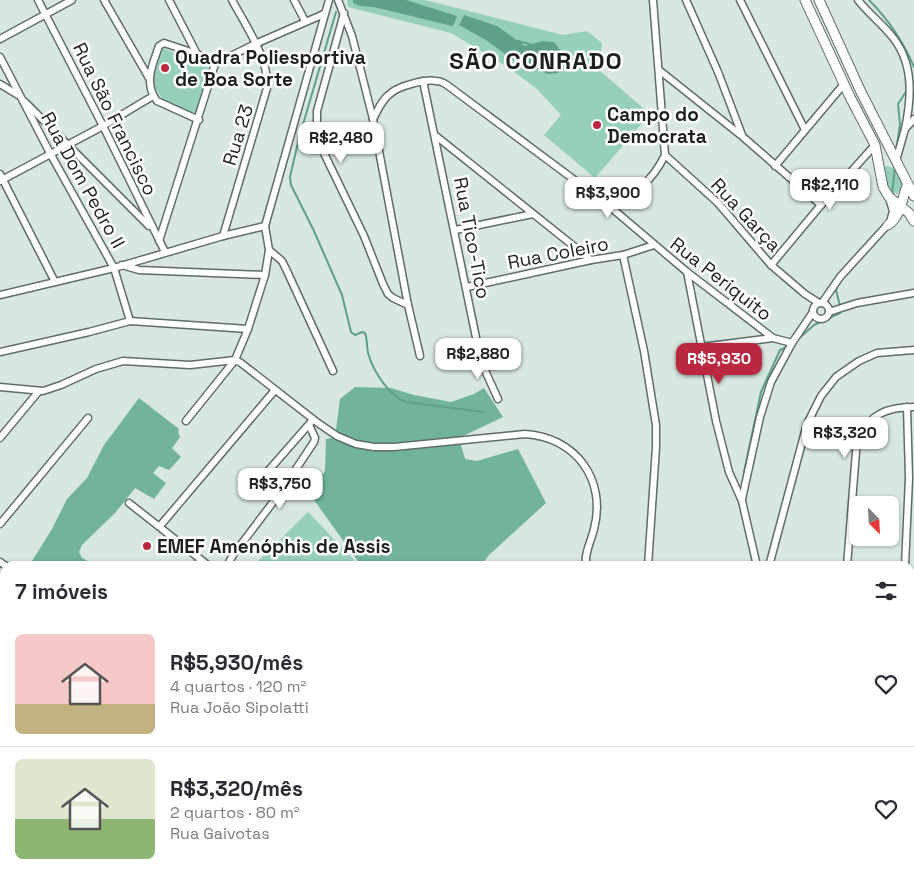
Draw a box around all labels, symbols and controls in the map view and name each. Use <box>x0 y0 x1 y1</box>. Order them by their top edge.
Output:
street label: Rua São Francisco <box>67 38 163 200</box>
place label: Quadra Poliesportiva de Boa Sorte <box>175 45 366 92</box>
district label: SÃO CONRADO <box>449 45 623 76</box>
marker: Quadra Poliesportiva de Boa Sorte <box>159 62 171 74</box>
street label: Rua 23 <box>217 102 259 168</box>
place label: Campo do Democrata <box>607 102 707 149</box>
street label: Rua Dom Pedro II <box>35 107 131 253</box>
marker: Campo do Democrata <box>591 119 603 131</box>
pin: R$2,480 <box>295 121 387 164</box>
text: R$2,480 <box>309 127 373 148</box>
pin: R$2,110 <box>784 168 876 211</box>
street label: Rua Garça <box>705 173 787 257</box>
text: R$2,110 <box>801 174 859 195</box>
street label: Rua Tico-Tico <box>448 175 496 301</box>
pin: R$3,900 <box>562 176 654 219</box>
text: R$3,900 <box>576 182 640 203</box>
street label: Rua Coleiro <box>505 231 611 275</box>
street label: Rua Periquito <box>665 232 777 326</box>
pin: R$2,880 <box>432 338 524 380</box>
pin: R$5,930 <box>673 342 765 385</box>
text: R$2,880 <box>446 343 510 364</box>
text: R$5,930 <box>687 348 751 369</box>
pin: R$3,320 <box>799 416 891 459</box>
text: R$3,320 <box>813 422 877 443</box>
pin: R$3,750 <box>234 468 326 510</box>
text: R$3,750 <box>249 473 311 494</box>
north arrow <box>849 496 899 546</box>
map controls <box>849 496 899 546</box>
place label: EMEF Amenóphis de Assis <box>157 534 390 559</box>
marker: EMEF Amenóphis de Assis <box>141 540 153 552</box>
icon: filters <box>872 577 900 605</box>
text: 7 imóveis <box>15 578 108 605</box>
text: R$5,930/mês <box>170 649 303 676</box>
icon: home <box>55 654 115 714</box>
icon: heart <box>872 670 900 698</box>
text: 4 quartos · 120 m² <box>170 676 306 697</box>
text: Rua João Sipolatti <box>170 697 309 718</box>
text: R$3,320/mês <box>170 775 303 802</box>
icon: home <box>55 779 115 839</box>
icon: heart <box>872 795 900 823</box>
text: 2 quartos · 80 m² <box>170 802 300 823</box>
text: Rua Gaivotas <box>170 823 270 844</box>

